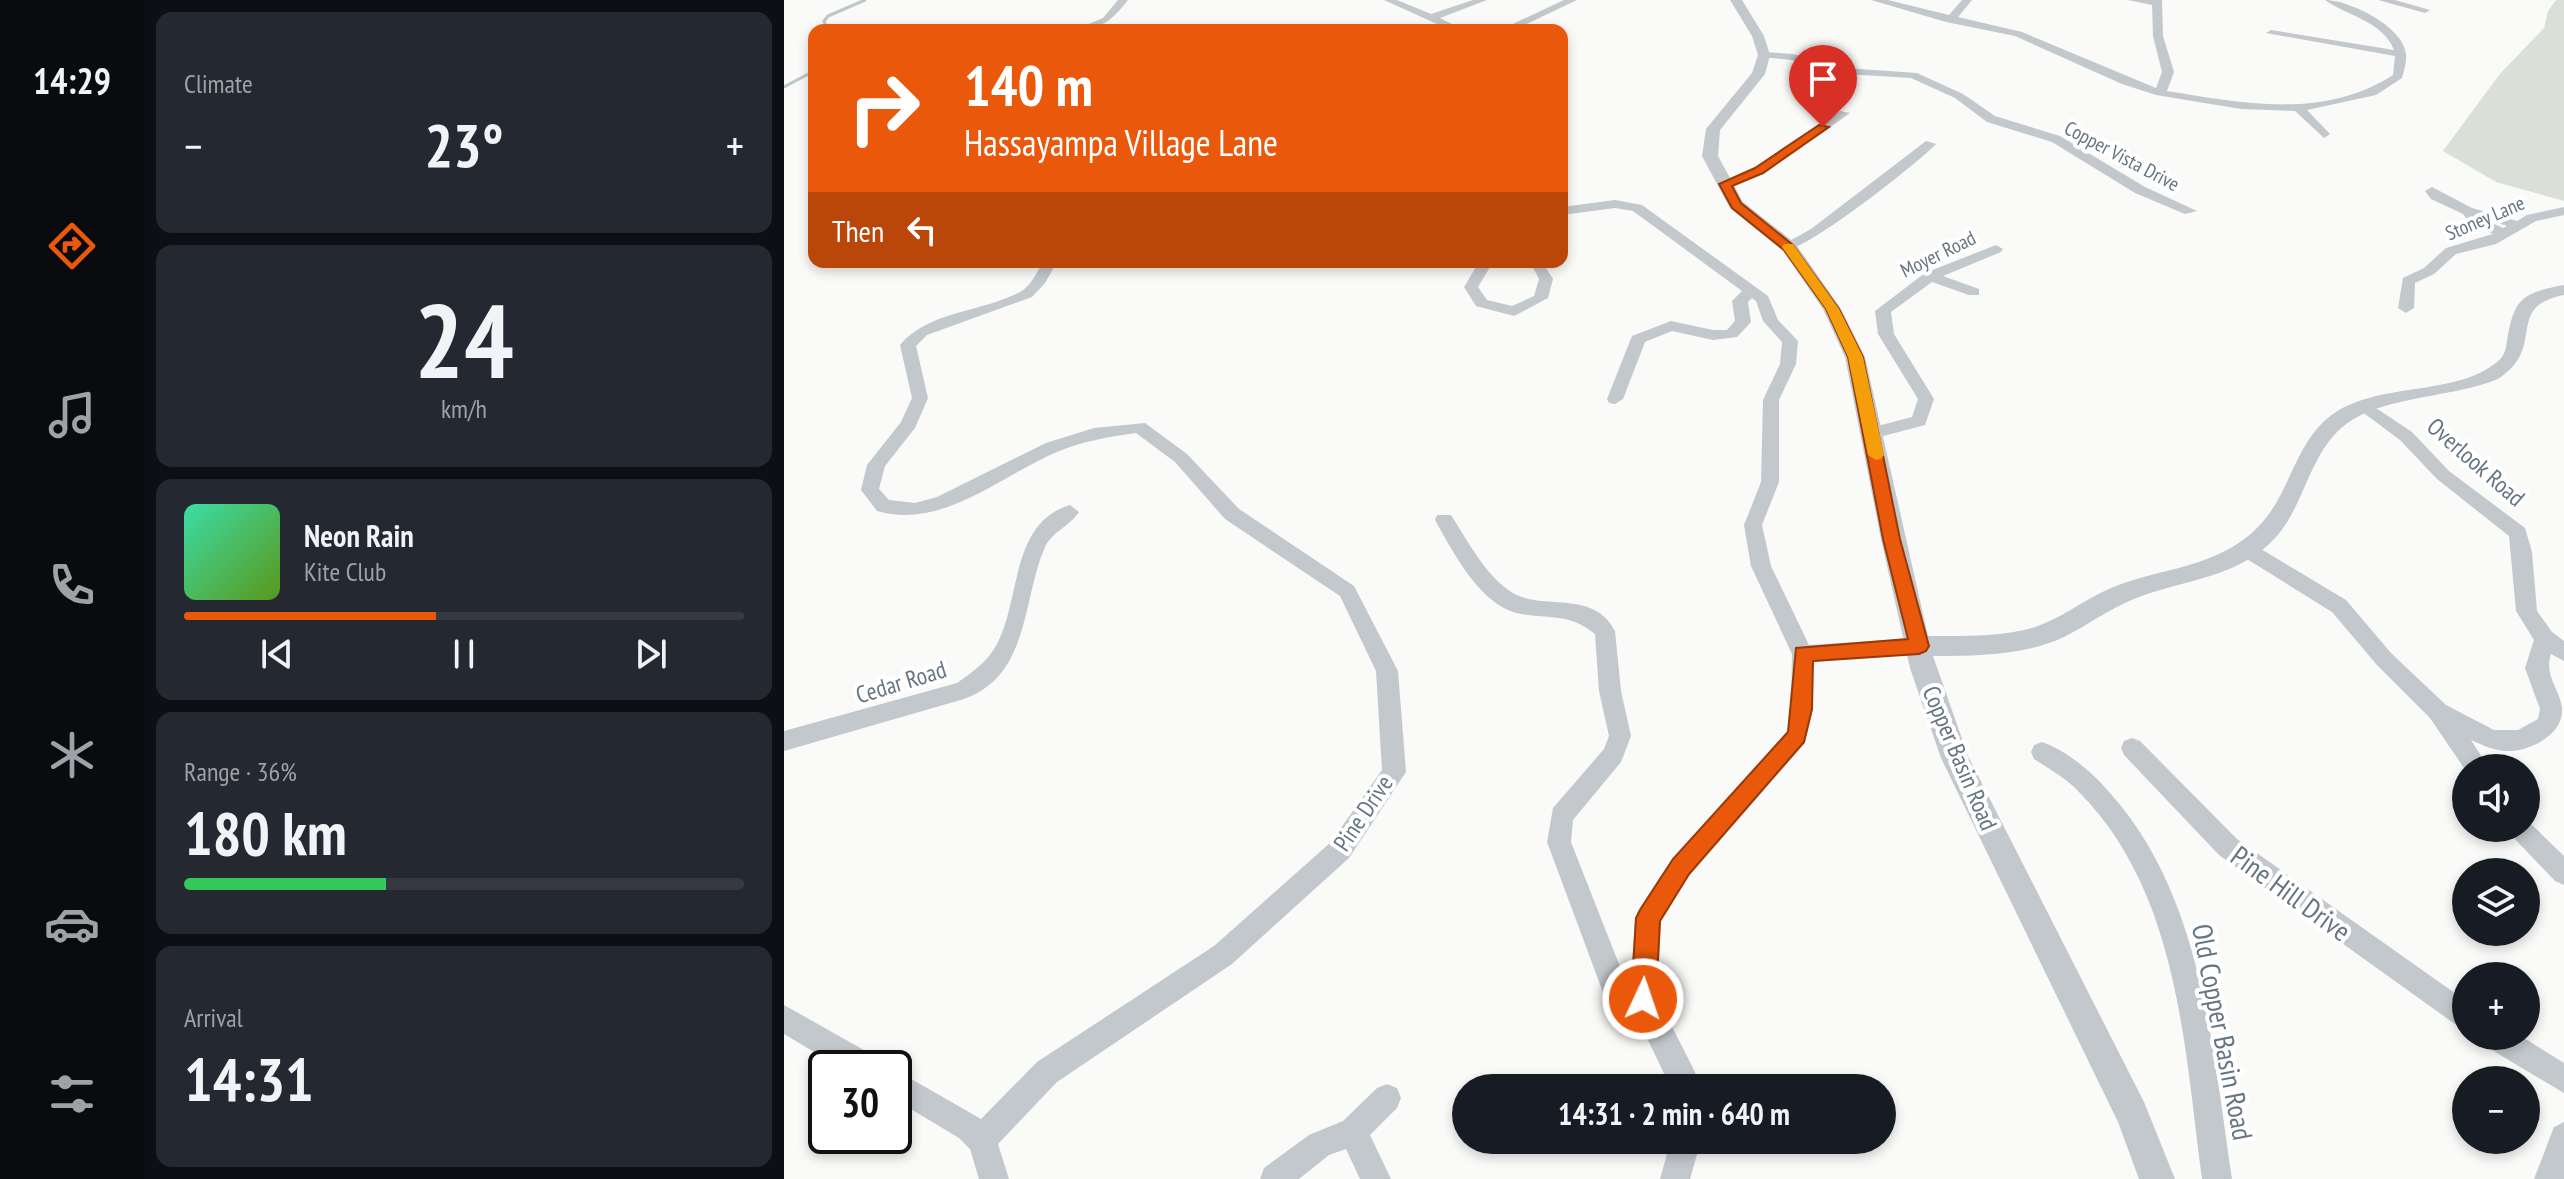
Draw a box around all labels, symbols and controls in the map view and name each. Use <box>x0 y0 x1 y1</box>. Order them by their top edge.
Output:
pin <box>1789 45 1857 127</box>
text: 140 m <box>964 49 1093 121</box>
icon: right <box>832 56 936 160</box>
text: 14:29 <box>33 57 111 104</box>
icon: arrive <box>1801 57 1845 101</box>
text: Climate <box>184 67 253 100</box>
text: 23° <box>424 106 504 184</box>
street label: Copper Vista Drive <box>2060 115 2184 197</box>
text: − <box>184 117 202 174</box>
text: + <box>726 117 744 174</box>
text: Hassayampa Village Lane <box>964 119 1278 166</box>
street label: Stoney Lane <box>2441 190 2529 246</box>
icon: left <box>900 208 944 252</box>
text: Then <box>832 211 884 250</box>
icon: directions <box>44 218 100 274</box>
street label: Moyer Road <box>1896 225 1980 283</box>
text: 24 <box>414 272 514 407</box>
icon: music <box>44 387 100 443</box>
text: km/h <box>441 392 487 425</box>
street label: Overlook Road <box>2421 411 2531 513</box>
text: Neon Rain <box>304 516 414 555</box>
text: Kite Club <box>304 555 386 588</box>
icon: phone <box>44 557 100 613</box>
icon: previous <box>255 632 299 676</box>
icon: pause <box>442 632 486 676</box>
icon: next <box>629 632 673 676</box>
street label: Cedar Road <box>852 654 950 710</box>
street label: Copper Basin Road <box>1916 681 2004 835</box>
icon: climate <box>44 727 100 783</box>
map controls <box>2452 754 2540 1154</box>
button: sound <box>2452 754 2540 842</box>
text: Range · 36% <box>184 755 297 788</box>
street label: Pine Drive <box>1326 769 1400 857</box>
text: 180 km <box>184 794 347 872</box>
street label: Pine Hill Drive <box>2224 837 2358 949</box>
button: layers <box>2452 858 2540 946</box>
icon: car <box>44 896 100 952</box>
street label: Old Copper Basin Road <box>2184 921 2262 1143</box>
position arrow <box>1601 957 1685 1041</box>
button: + <box>2452 962 2540 1050</box>
text: Arrival <box>184 1001 243 1034</box>
text: 14:31 <box>184 1040 314 1118</box>
speed limit sign: 30 <box>808 1050 912 1154</box>
icon: filters <box>44 1066 100 1122</box>
button: − <box>2452 1066 2540 1154</box>
text: 14:31 · 2 min · 640 m <box>1558 1094 1790 1133</box>

